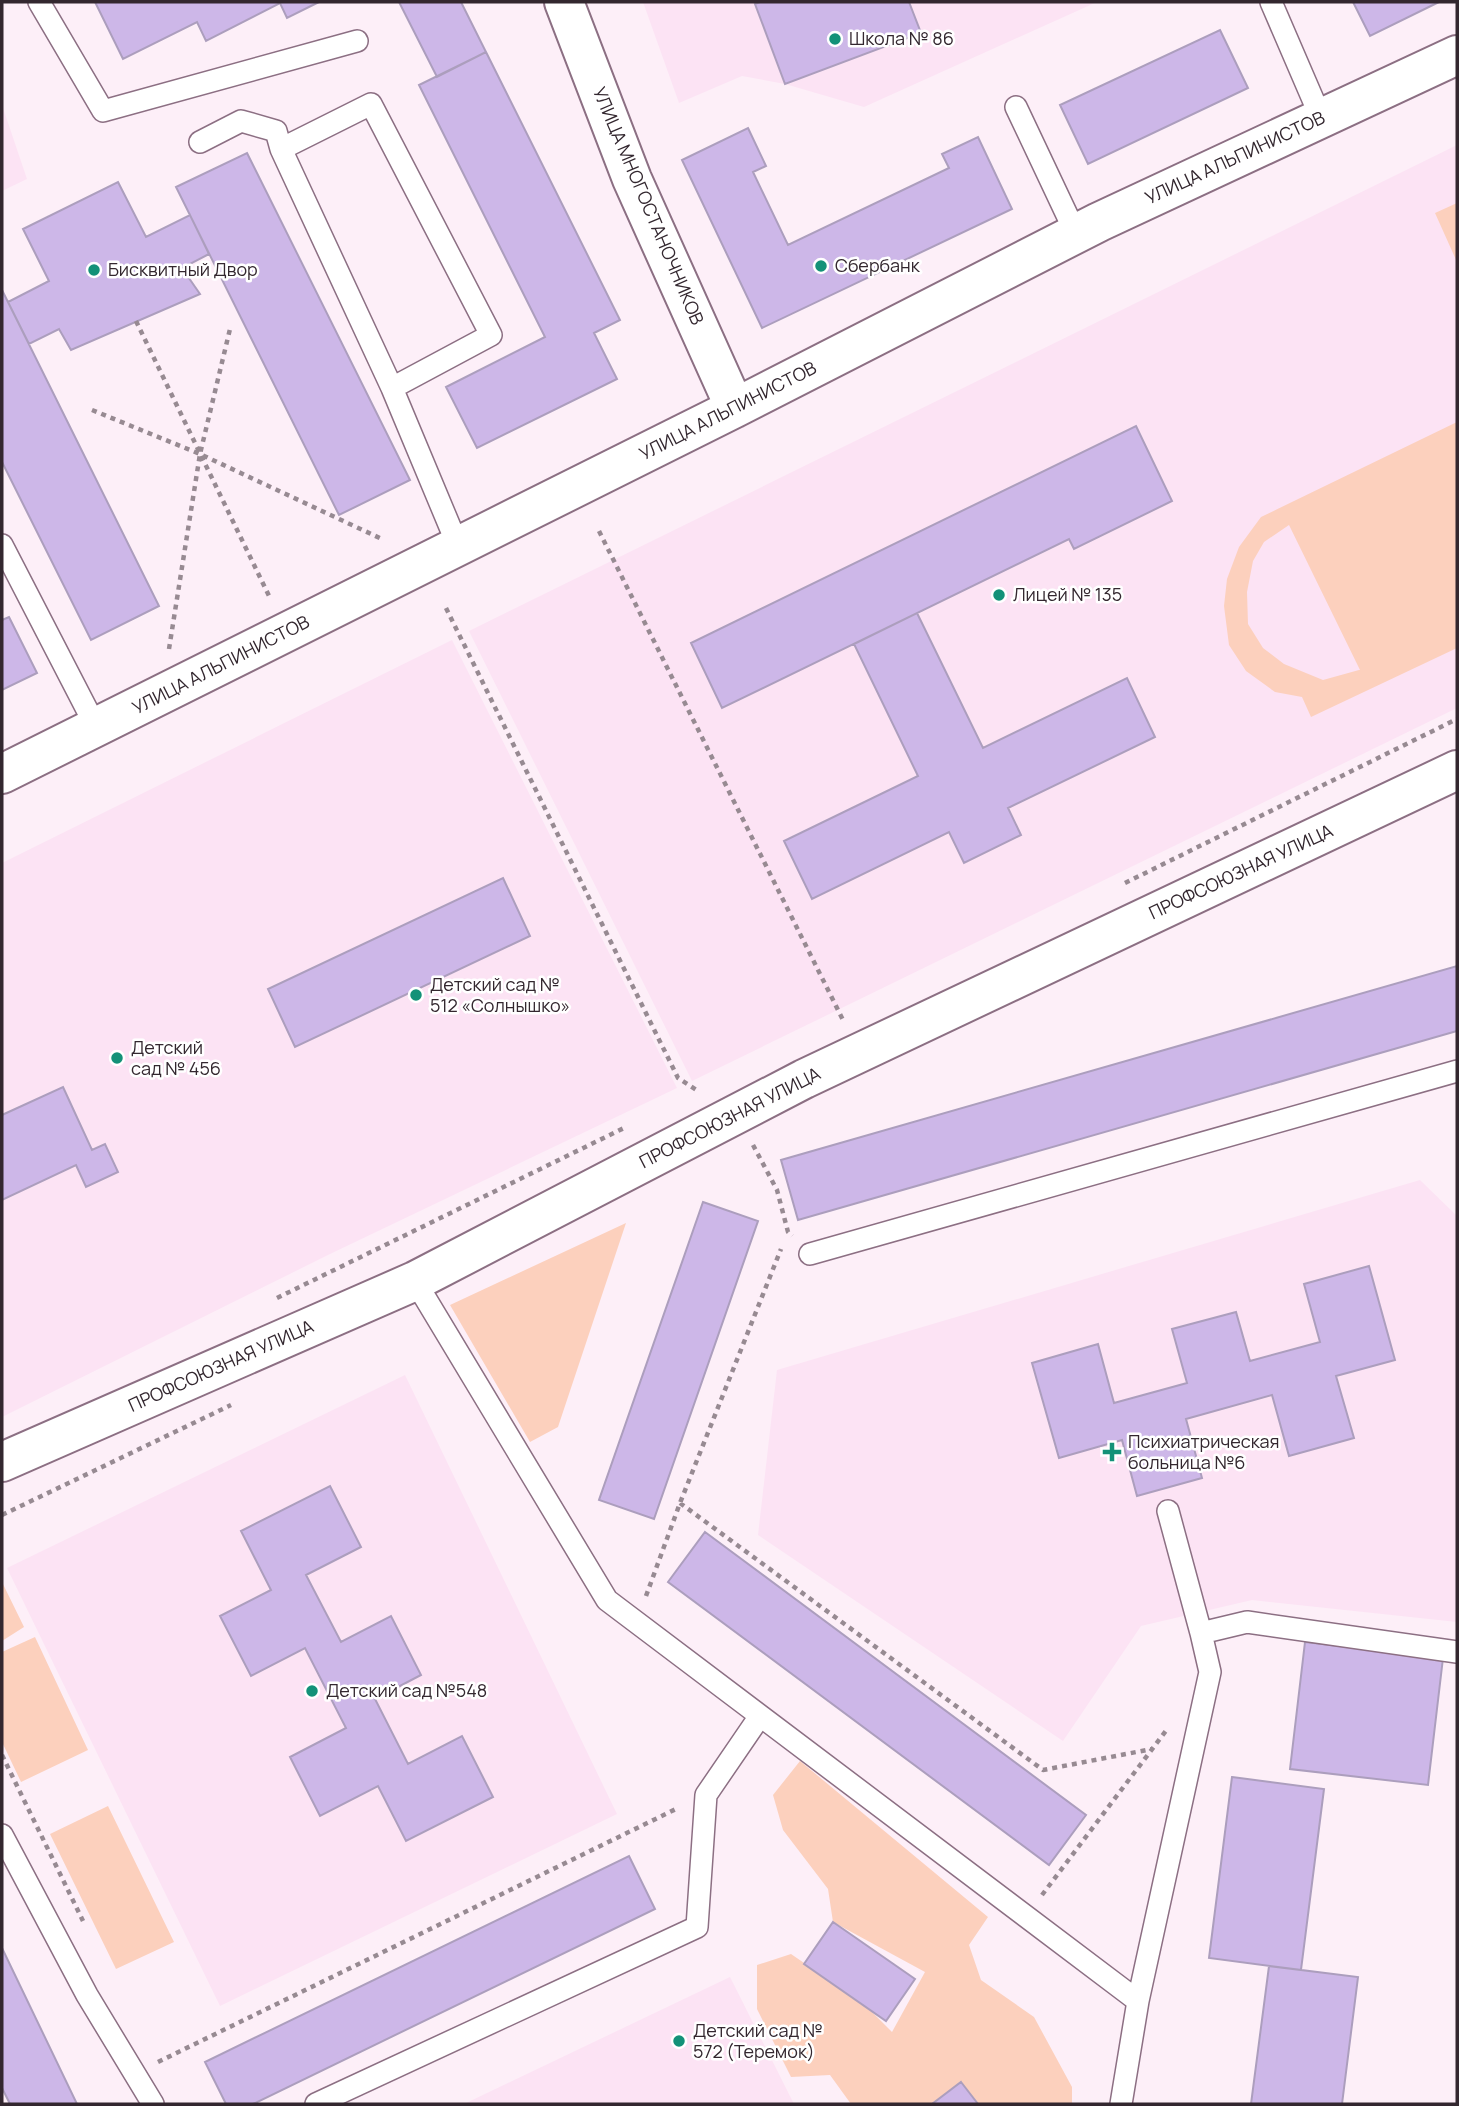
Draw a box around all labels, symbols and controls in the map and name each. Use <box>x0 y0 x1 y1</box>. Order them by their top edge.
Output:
place label: Школа № 86 <box>849 26 954 50</box>
marker: Школа № 86 <box>827 31 843 47</box>
street label: УЛИЦА МНОГОСТАНОЧНИКОВ <box>588 83 710 328</box>
street label: УЛИЦА АЛЬПИНИСТОВ <box>1141 105 1328 209</box>
place label: Сбербанк <box>835 253 921 277</box>
place label: Бисквитный Двор <box>108 257 258 281</box>
marker: Сбербанк <box>813 258 829 274</box>
marker: Бисквитный Двор <box>86 262 102 278</box>
street label: УЛИЦА АЛЬПИНИСТОВ <box>635 355 820 465</box>
place label: Лицей № 135 <box>1013 582 1122 606</box>
marker: Лицей № 135 <box>991 587 1007 603</box>
street label: УЛИЦА АЛЬПИНИСТОВ <box>128 609 313 719</box>
street label: ПРОФСОЮЗНАЯ УЛИЦА <box>1145 818 1337 924</box>
place label: Детский сад № 512 «Солнышко» <box>430 972 570 1017</box>
marker: Детский сад № 512 «Солнышко» <box>408 987 424 1003</box>
place label: Детский сад № 456 <box>131 1035 221 1080</box>
marker: Детский сад № 456 <box>109 1050 125 1066</box>
street label: ПРОФСОЮЗНАЯ УЛИЦА <box>635 1061 825 1173</box>
street label: ПРОФСОЮЗНАЯ УЛИЦА <box>124 1313 317 1417</box>
place label: Психиатрическая больница №6 <box>1128 1429 1280 1474</box>
marker: Психиатрическая больница №6 <box>1102 1442 1122 1462</box>
place label: Детский сад №548 <box>326 1678 487 1702</box>
marker: Детский сад №548 <box>304 1683 320 1699</box>
place label: Детский сад № 572 (Теремок) <box>693 2018 823 2063</box>
marker: Детский сад № 572 (Теремок) <box>671 2033 687 2049</box>

